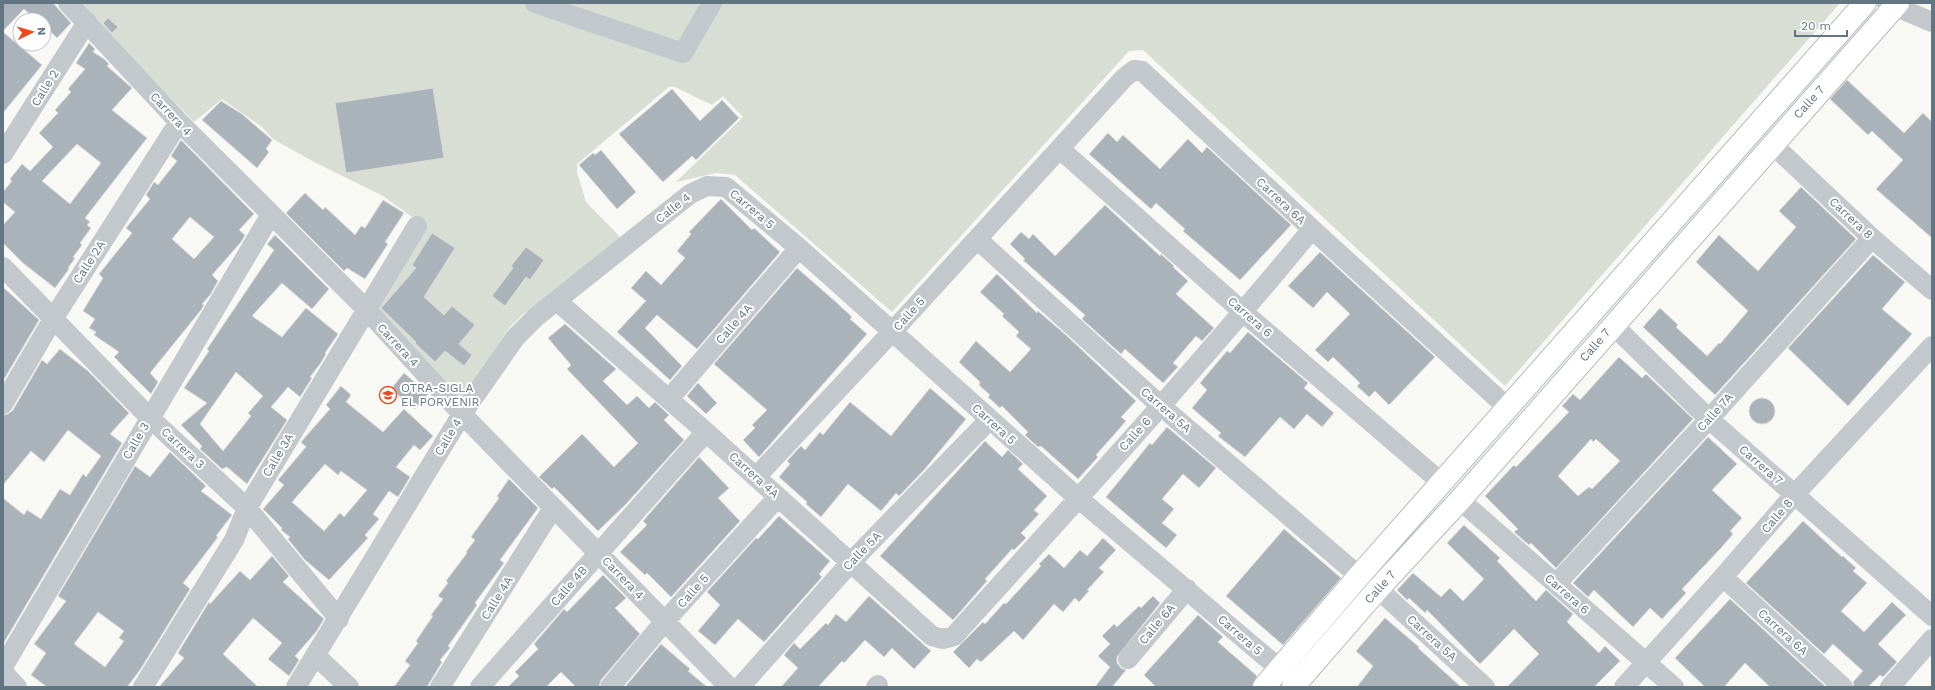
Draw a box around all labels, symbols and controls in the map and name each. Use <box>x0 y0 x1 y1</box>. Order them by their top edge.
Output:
north arrow <box>12 12 52 52</box>
scale bar <box>1795 12 1847 38</box>
text: 20 m <box>1801 19 1831 33</box>
text: N <box>35 27 48 36</box>
street label: Calle 2 <box>28 67 62 109</box>
street label: Calle 7 <box>1791 82 1828 121</box>
street label: Carrera 4 <box>147 89 195 139</box>
street label: Carrera 6A <box>1254 175 1309 227</box>
street label: Carrera 5 <box>727 186 777 232</box>
street label: Calle 4 <box>653 190 693 226</box>
street label: Carrera 8 <box>1826 194 1876 242</box>
street label: Calle 2A <box>70 238 108 286</box>
street label: Calle 5 <box>890 294 928 334</box>
street label: Carrera 6 <box>1225 294 1275 340</box>
street label: Calle 4A <box>713 301 755 347</box>
street label: Carrera 4 <box>374 320 422 370</box>
street label: Calle 7 <box>1577 325 1613 365</box>
place label: OTRA-SIGLA EL PORVENIR <box>401 381 480 409</box>
street label: Carrera 5A <box>1138 384 1194 436</box>
school or university icon: OTRA-SIGLA EL PORVENIR <box>378 385 398 405</box>
street label: Calle 7A <box>1694 390 1736 434</box>
street label: Carrera 5 <box>969 401 1019 447</box>
street label: Calle 6 <box>1116 414 1154 454</box>
street label: Calle 4 <box>432 416 464 458</box>
street label: Calle 3 <box>120 420 152 462</box>
street label: Carrera 3 <box>159 425 207 471</box>
street label: Calle 3A <box>260 431 296 479</box>
street label: Carrera 7 <box>1736 442 1786 488</box>
street label: Carrera 4A <box>726 449 782 501</box>
street label: Calle 8 <box>1758 496 1796 536</box>
street label: Calle 5A <box>840 529 884 573</box>
street label: Carrera 4 <box>599 554 647 602</box>
street label: Calle 4B <box>548 563 590 609</box>
street label: Calle 7 <box>1362 567 1399 606</box>
street label: Calle 5 <box>674 571 712 611</box>
street label: Carrera 6 <box>1542 571 1592 617</box>
street label: Calle 4A <box>478 574 516 622</box>
street label: Calle 6A <box>1136 601 1178 647</box>
street label: Carrera 6A <box>1755 606 1811 658</box>
street label: Carrera 5 <box>1215 612 1265 658</box>
street label: Carrera 5A <box>1404 612 1460 664</box>

